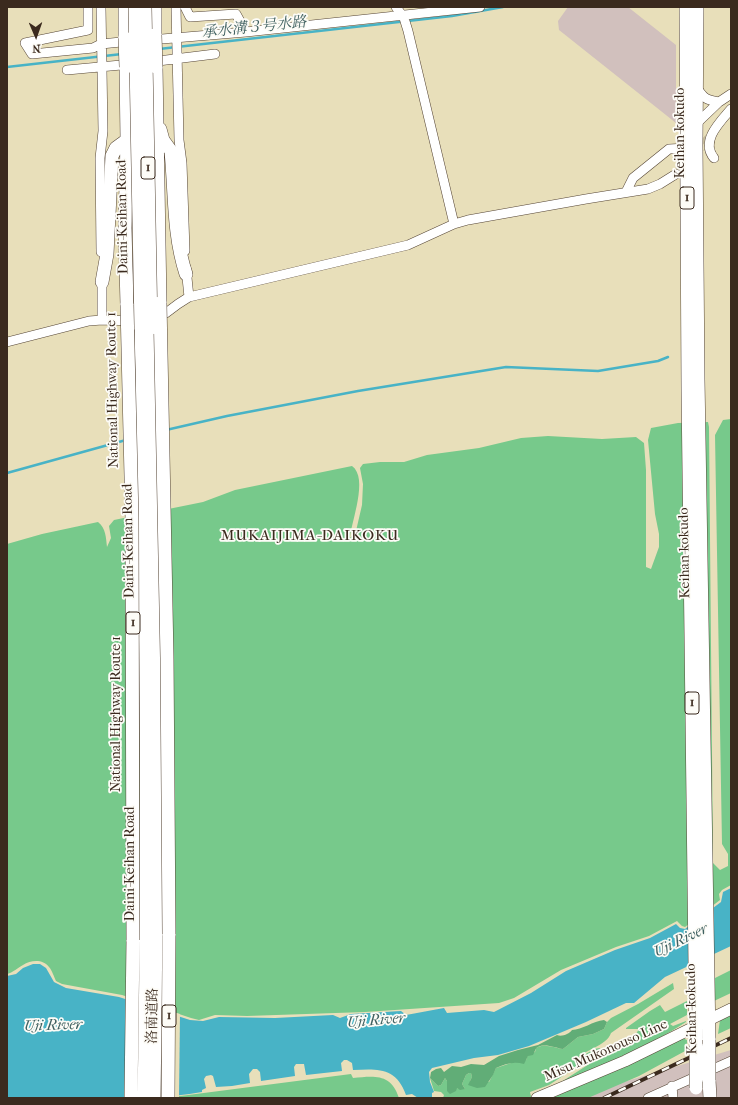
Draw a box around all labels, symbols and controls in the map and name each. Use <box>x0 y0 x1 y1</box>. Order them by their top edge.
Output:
water label: 承水溝３号水路 <box>201 14 307 42</box>
north arrow <box>16 16 56 56</box>
text: N <box>32 42 41 55</box>
street label: Keihan-kokudo <box>673 88 689 178</box>
road number: 1 <box>141 157 155 179</box>
street label: Daini-Keihan Road <box>114 159 132 275</box>
road number: 1 <box>680 187 694 209</box>
street label: National Highway Route 1 <box>103 312 123 468</box>
street label: Daini-Keihan Road <box>120 483 138 599</box>
street label: Keihan-kokudo <box>676 507 694 599</box>
district label: MUKAIJIMA-DAIKOKU <box>221 527 399 545</box>
road number: 1 <box>126 612 140 634</box>
street label: National Highway Route 1 <box>109 636 125 792</box>
road number: 1 <box>685 692 699 714</box>
street label: Daini-Keihan Road <box>123 807 139 921</box>
water label: Uji River <box>651 920 711 962</box>
street label: Keihan-kokudo <box>683 963 701 1055</box>
street label: 洛南道路 <box>144 988 162 1044</box>
road number: 1 <box>162 1005 176 1027</box>
water label: Uji River <box>346 1009 406 1033</box>
water label: Uji River <box>24 1016 82 1036</box>
street label: Misu Mukonouso Line <box>542 1016 670 1086</box>

